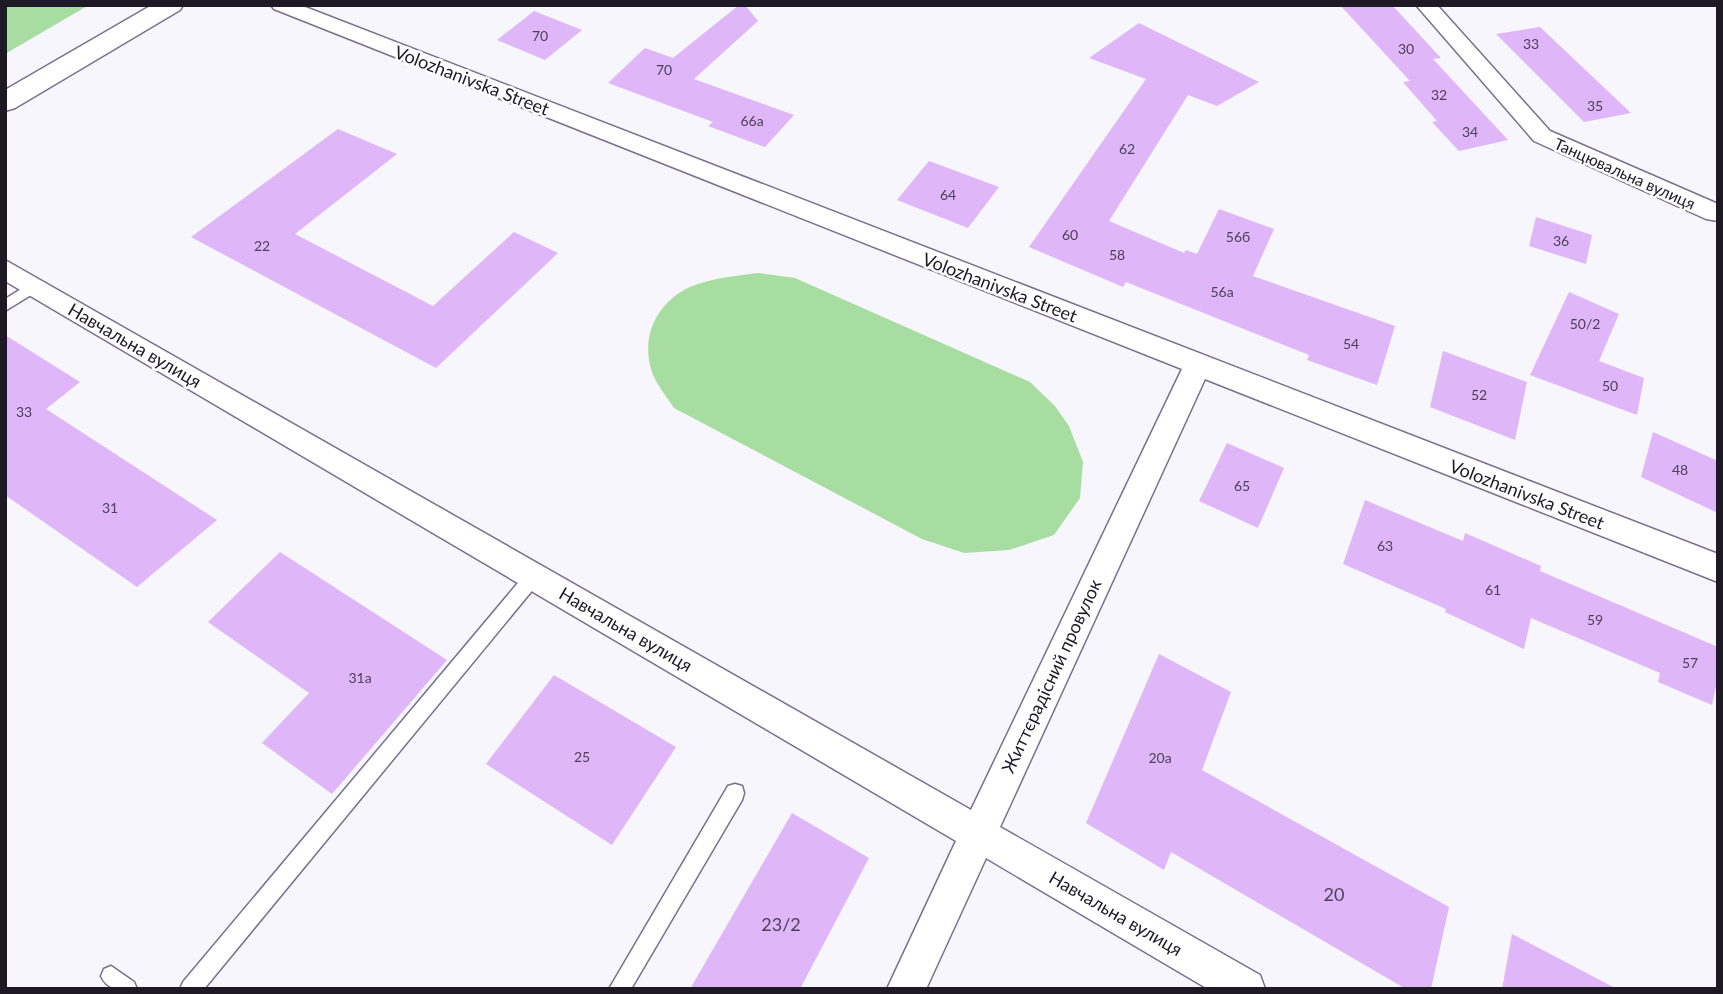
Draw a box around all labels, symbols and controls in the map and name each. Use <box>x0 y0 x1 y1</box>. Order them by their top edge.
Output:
house number: 70 <box>532 27 548 44</box>
house number: 33 <box>1523 35 1539 52</box>
street label: Volozhanivska Street <box>392 40 553 120</box>
house number: 30 <box>1398 40 1414 57</box>
house number: 70 <box>656 61 672 78</box>
house number: 32 <box>1431 86 1447 103</box>
house number: 35 <box>1587 97 1603 114</box>
house number: 66а <box>740 112 764 129</box>
house number: 34 <box>1462 123 1478 140</box>
street label: Танцювальна вулиця <box>1552 133 1698 213</box>
house number: 62 <box>1119 140 1135 157</box>
house number: 64 <box>940 186 956 203</box>
house number: 60 <box>1062 226 1078 243</box>
house number: 56б <box>1226 228 1250 245</box>
house number: 36 <box>1553 232 1569 249</box>
house number: 22 <box>254 237 270 254</box>
house number: 58 <box>1109 246 1125 263</box>
street label: Volozhanivska Street <box>920 247 1081 327</box>
house number: 56а <box>1210 283 1234 300</box>
street label: Навчальна вулиця <box>64 298 206 392</box>
house number: 50/2 <box>1570 315 1600 332</box>
house number: 54 <box>1343 335 1359 352</box>
house number: 50 <box>1602 377 1618 394</box>
house number: 52 <box>1471 386 1487 403</box>
house number: 33 <box>16 403 32 420</box>
street label: Volozhanivska Street <box>1447 454 1608 534</box>
house number: 48 <box>1672 461 1688 478</box>
house number: 65 <box>1234 477 1250 494</box>
house number: 31 <box>102 499 118 516</box>
house number: 63 <box>1377 537 1393 554</box>
street label: Життєрадісний провулок <box>996 575 1106 777</box>
house number: 61 <box>1485 581 1501 598</box>
street label: Навчальна вулиця <box>555 582 697 676</box>
house number: 59 <box>1587 611 1603 628</box>
house number: 57 <box>1682 654 1698 671</box>
house number: 31а <box>348 669 372 686</box>
house number: 25 <box>574 748 590 765</box>
house number: 20а <box>1148 749 1172 766</box>
street label: Навчальна вулиця <box>1045 866 1187 960</box>
house number: 20 <box>1324 883 1344 905</box>
house number: 23/2 <box>761 913 801 935</box>

